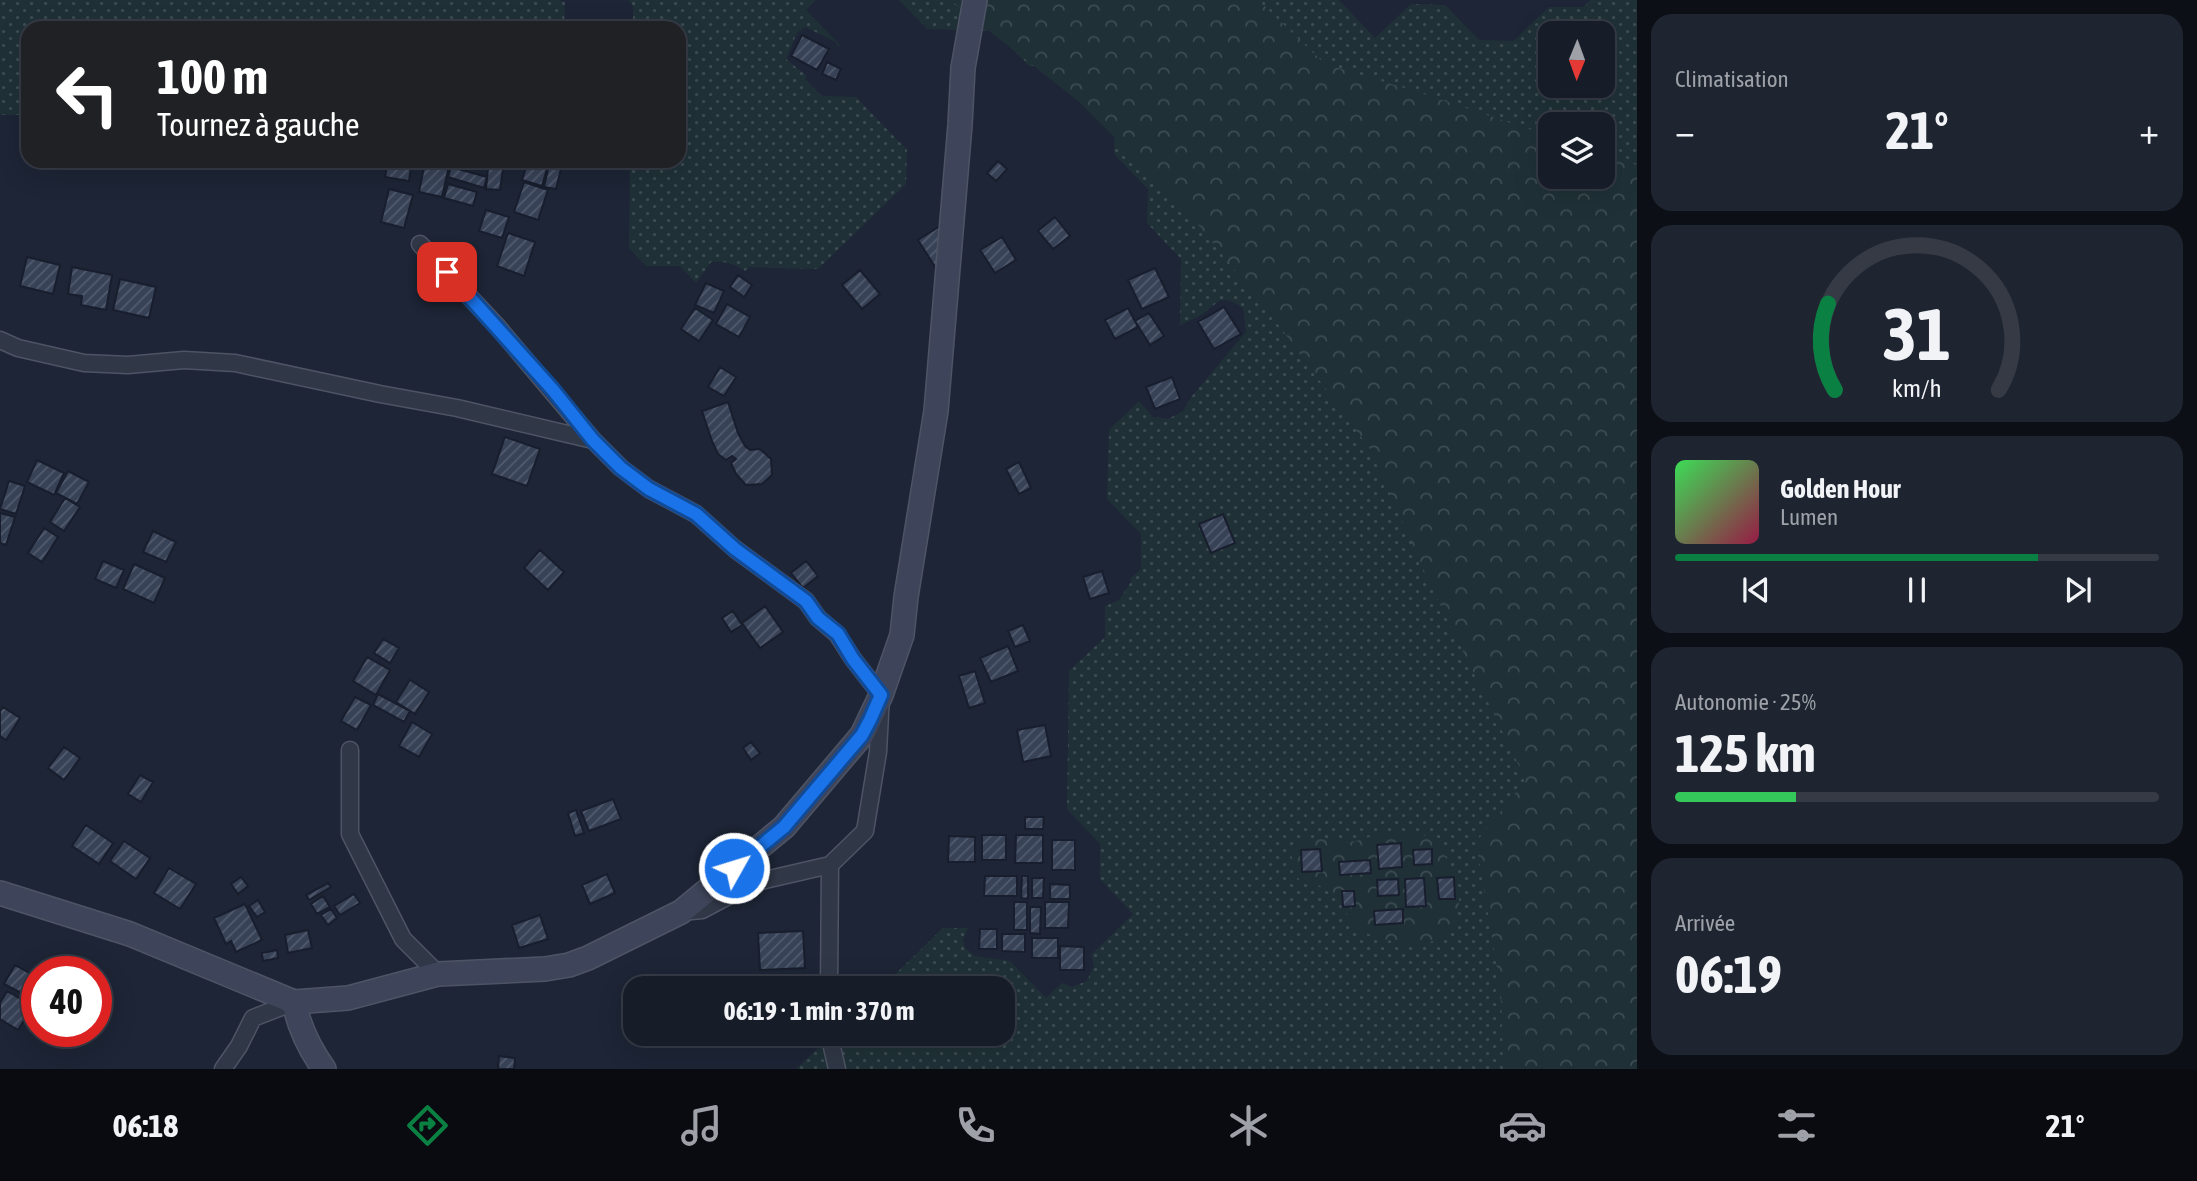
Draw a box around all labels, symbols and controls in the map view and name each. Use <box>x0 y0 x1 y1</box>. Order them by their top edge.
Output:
north arrow <box>1538 21 1615 98</box>
map controls <box>1538 21 1615 189</box>
text: 100 m <box>157 48 268 104</box>
icon: left <box>42 49 133 140</box>
text: Climatisation <box>1675 66 1789 92</box>
text: 21° <box>1885 100 1949 160</box>
text: Tournez à gauche <box>157 106 360 143</box>
text: − <box>1675 109 1695 152</box>
text: + <box>2139 109 2159 152</box>
button: layers <box>1538 112 1615 189</box>
pin <box>417 242 477 302</box>
icon: arrive <box>428 253 466 291</box>
text: 31 <box>1883 292 1951 375</box>
text: km/h <box>1892 373 1942 401</box>
text: Golden Hour <box>1780 474 1900 504</box>
text: Lumen <box>1780 504 1838 530</box>
icon: previous <box>1737 571 1775 609</box>
icon: pause <box>1898 571 1936 609</box>
icon: next <box>2059 571 2097 609</box>
text: Autonomie · 25% <box>1675 689 1816 715</box>
text: 125 km <box>1675 723 1816 783</box>
position arrow <box>697 831 771 905</box>
text: Arrivée <box>1675 910 1735 936</box>
text: 06:19 <box>1675 944 1782 1004</box>
speed limit sign: 40 <box>21 956 112 1047</box>
text: 06:19 · 1 min · 370 m <box>724 996 914 1026</box>
icon: directions <box>403 1101 452 1150</box>
icon: music <box>677 1101 726 1150</box>
icon: phone <box>951 1101 1000 1150</box>
icon: climate <box>1224 1101 1273 1150</box>
icon: car <box>1498 1101 1547 1150</box>
icon: filters <box>1772 1101 1821 1150</box>
text: 06:18 <box>112 1107 178 1144</box>
text: 21° <box>2046 1107 2085 1144</box>

